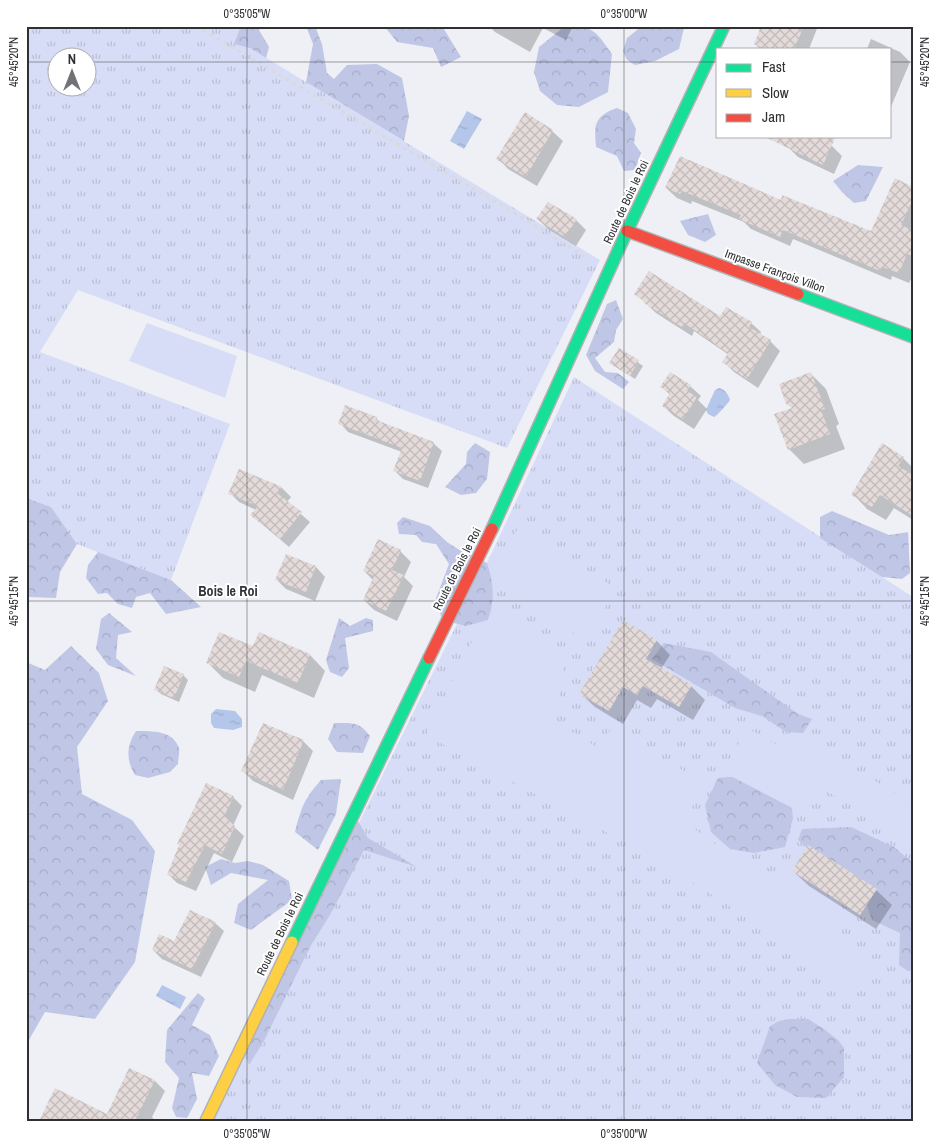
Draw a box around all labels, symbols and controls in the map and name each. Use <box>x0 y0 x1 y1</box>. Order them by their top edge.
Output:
text: 0°35'05"W <box>224 6 271 22</box>
text: 0°35'00"W <box>601 6 648 22</box>
text: 45°45'20"N <box>6 37 22 87</box>
text: 45°45'20"N <box>917 37 933 87</box>
north arrow <box>48 48 98 98</box>
legend <box>716 48 892 138</box>
text: N <box>68 50 76 68</box>
text: Fast <box>762 56 786 77</box>
text: Slow <box>762 82 789 103</box>
text: Jam <box>762 106 785 127</box>
street label: Route de Bois le Roi <box>600 157 652 247</box>
street label: Impasse François Villon <box>723 245 827 297</box>
street label: Route de Bois le Roi <box>429 525 485 613</box>
text: 45°45'15"N <box>6 576 22 626</box>
text: 45°45'15"N <box>917 576 933 626</box>
district label: Bois le Roi <box>198 582 258 600</box>
street label: Route de Bois le Roi <box>253 890 307 978</box>
text: 0°35'05"W <box>224 1126 271 1142</box>
text: 0°35'00"W <box>601 1126 648 1142</box>

